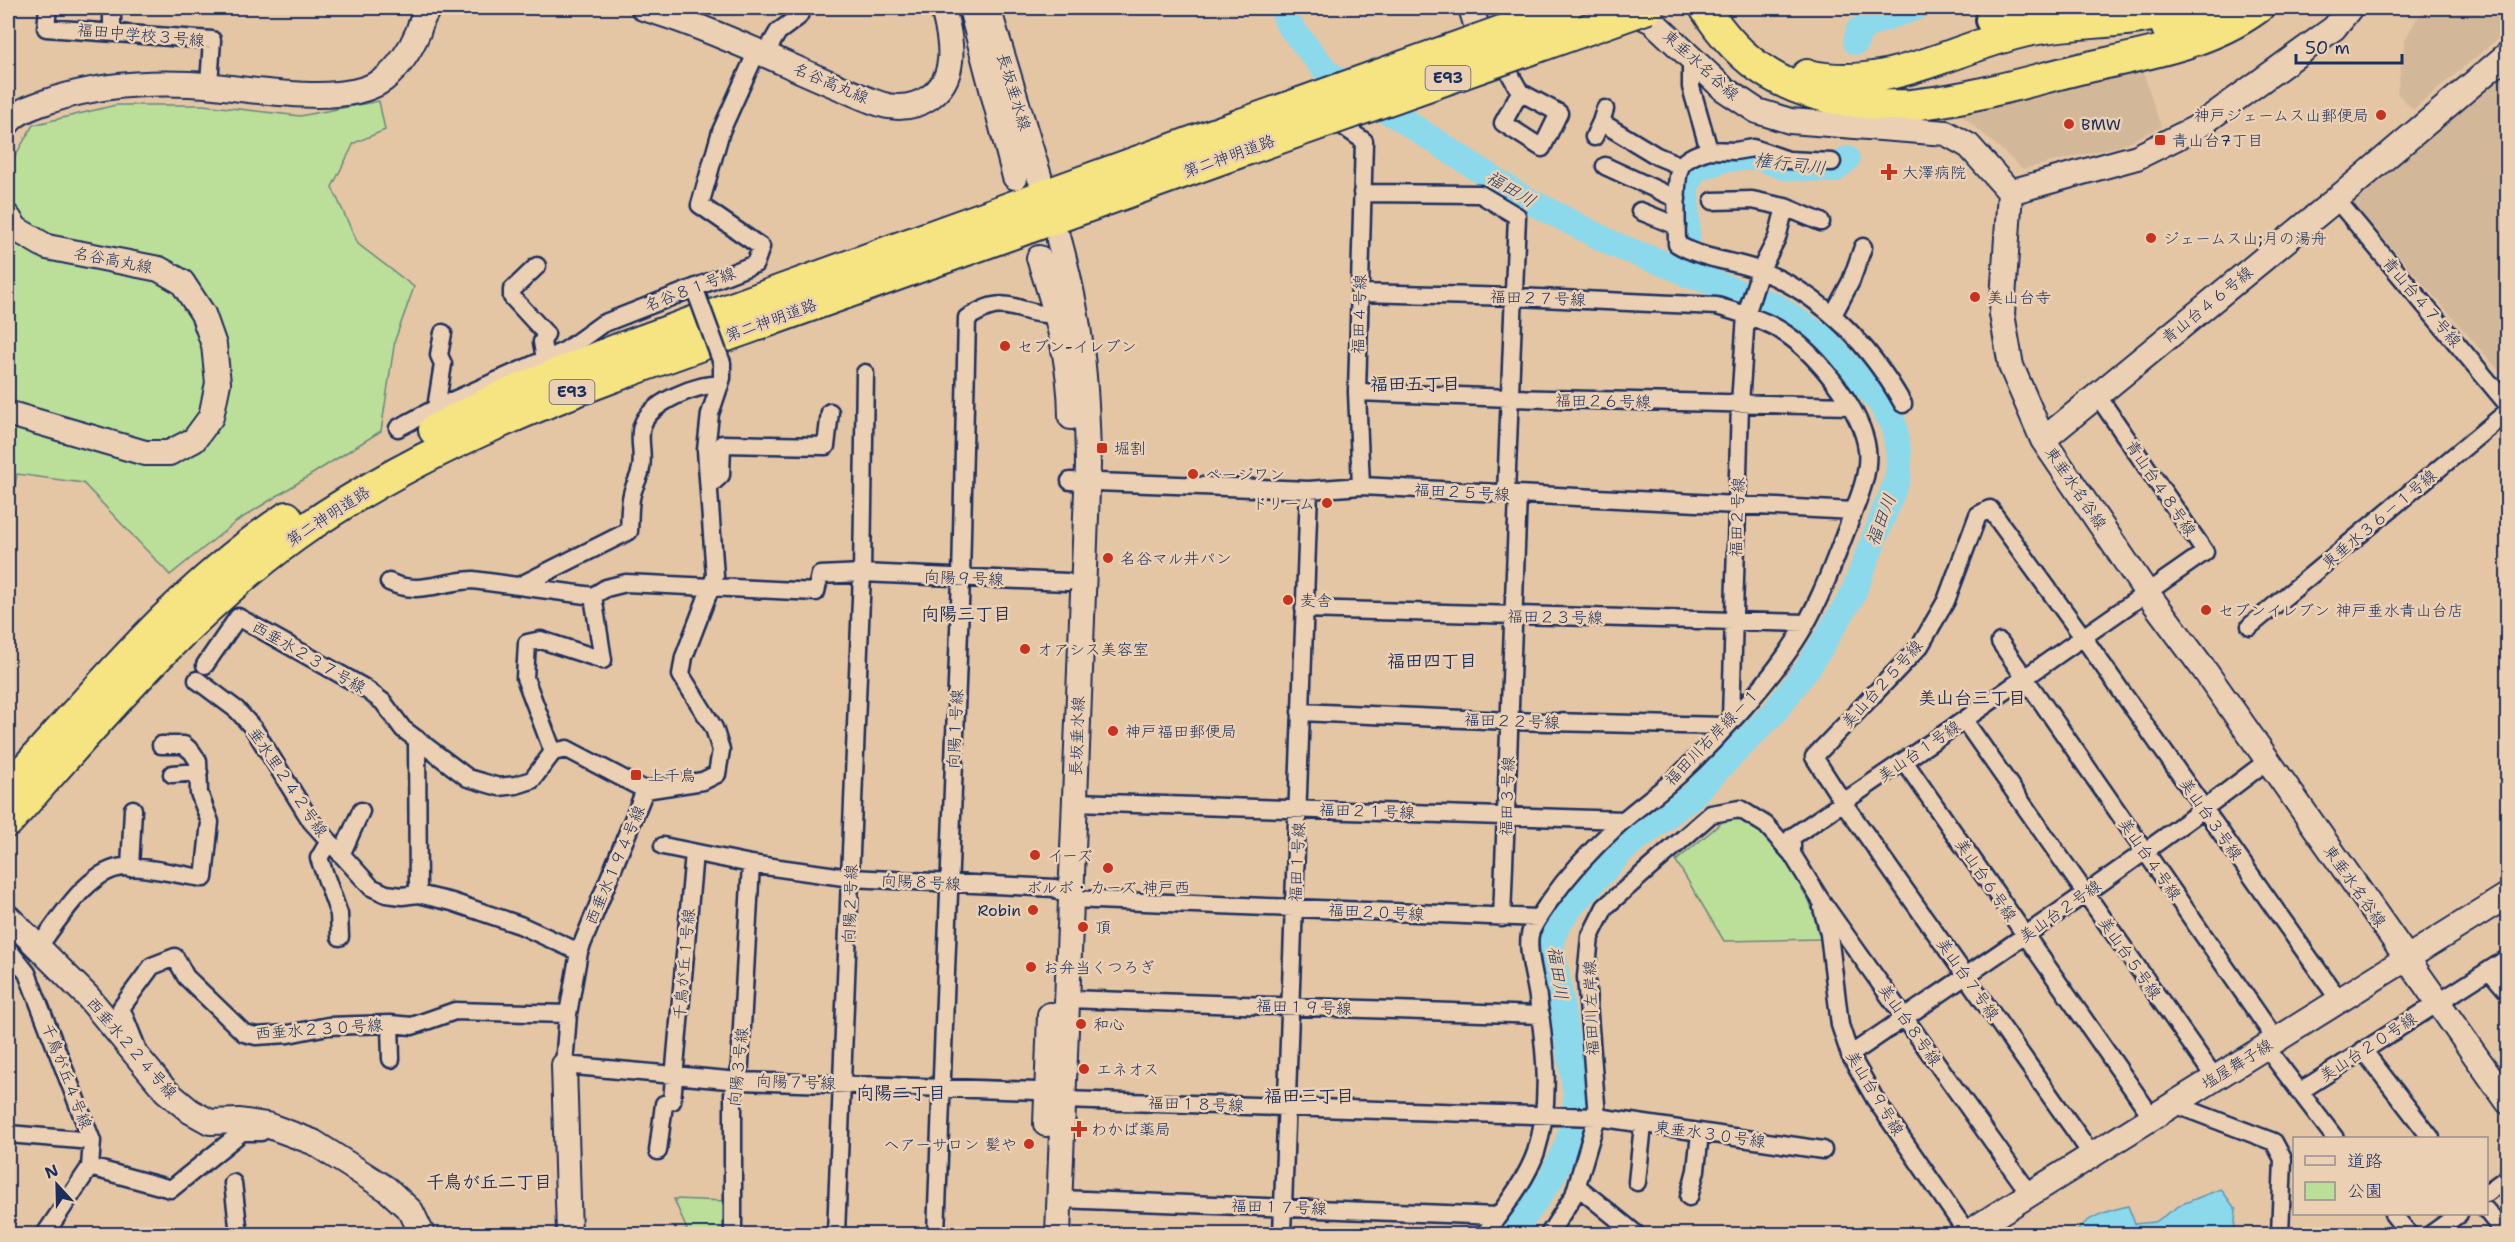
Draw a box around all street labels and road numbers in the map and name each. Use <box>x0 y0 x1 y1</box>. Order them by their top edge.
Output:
street label: 福田中学校３号線 <box>76 19 206 51</box>
street label: 東垂水名谷線 <box>1658 25 1744 105</box>
street label: 長坂垂水線 <box>992 51 1036 133</box>
street label: 名谷高丸線 <box>790 58 872 108</box>
road number: E93 <box>1426 66 1470 90</box>
street label: 第二神明道路 <box>1180 130 1278 182</box>
street label: 名谷高丸線 <box>72 242 154 278</box>
street label: 青山台４７号線 <box>2378 252 2466 352</box>
street label: 名谷８１号線 <box>641 262 739 316</box>
street label: 青山台４６号線 <box>2157 262 2257 348</box>
street label: 福田４号線 <box>1347 274 1371 354</box>
street label: 福田２７号線 <box>1490 286 1586 310</box>
street label: 第二神明道路 <box>722 294 820 346</box>
road number: E93 <box>550 380 594 404</box>
street label: 福田２６号線 <box>1555 390 1651 412</box>
street label: 青山台４８号線 <box>2121 436 2201 540</box>
street label: 東垂水名谷線 <box>2040 442 2112 534</box>
street label: 東垂水３６－１号線 <box>2317 465 2441 573</box>
street label: 福田２号線 <box>1725 477 1749 557</box>
street label: 福田２５号線 <box>1414 479 1510 505</box>
street label: 第二神明道路 <box>282 481 374 551</box>
street label: 向陽９号線 <box>924 566 1004 590</box>
street label: 福田２３号線 <box>1507 606 1603 628</box>
street label: 西垂水２３７号線 <box>248 616 370 698</box>
street label: 美山台２５号線 <box>1837 635 1927 733</box>
street label: 福田川右岸線－１ <box>1660 684 1764 790</box>
street label: 向陽１号線 <box>942 688 968 770</box>
street label: 長坂垂水線 <box>1065 696 1089 776</box>
street label: 福田２２号線 <box>1464 709 1560 733</box>
street label: 美山台１号線 <box>1873 715 1965 787</box>
street label: 垂水里２４２号線 <box>244 723 332 841</box>
street label: 福田３号線 <box>1495 756 1519 836</box>
street label: 美山台３号線 <box>2175 774 2247 864</box>
street label: 福田２１号線 <box>1319 799 1415 823</box>
street label: 西垂水１９４号線 <box>580 802 650 928</box>
street label: 美山台４号線 <box>2114 814 2186 904</box>
street label: 福田１号線 <box>1284 821 1310 903</box>
street label: 美山台６号線 <box>1950 834 2022 926</box>
street label: 東垂水名谷線 <box>2319 841 2391 931</box>
street label: 向陽２号線 <box>838 864 862 944</box>
street label: 向陽８号線 <box>880 869 962 895</box>
street label: 美山台２号線 <box>2015 875 2105 947</box>
street label: 福田２０号線 <box>1328 899 1424 925</box>
street label: 千鳥が丘１号線 <box>669 907 699 1021</box>
street label: 美山台５号線 <box>2094 913 2166 1003</box>
street label: 美山台７号線 <box>1932 934 2004 1024</box>
street label: 福田川左岸線 <box>1579 960 1603 1056</box>
street label: 美山台８号線 <box>1874 980 1946 1070</box>
street label: 西垂水２２４号線 <box>82 993 182 1103</box>
street label: 福田１９号線 <box>1256 995 1352 1019</box>
street label: 美山台２０号線 <box>2315 1008 2421 1086</box>
street label: 西垂水２３０号線 <box>254 1014 384 1044</box>
street label: 千鳥が丘４号線 <box>37 1020 97 1132</box>
street label: 向陽３号線 <box>723 1026 753 1108</box>
street label: 塩屋舞子線 <box>2198 1034 2276 1094</box>
street label: 美山台９号線 <box>1841 1046 1909 1140</box>
street label: 向陽７号線 <box>756 1070 836 1094</box>
street label: 福田１８号線 <box>1148 1092 1244 1116</box>
street label: 東垂水３０号線 <box>1653 1116 1767 1152</box>
street label: 福田１７号線 <box>1231 1195 1327 1219</box>

